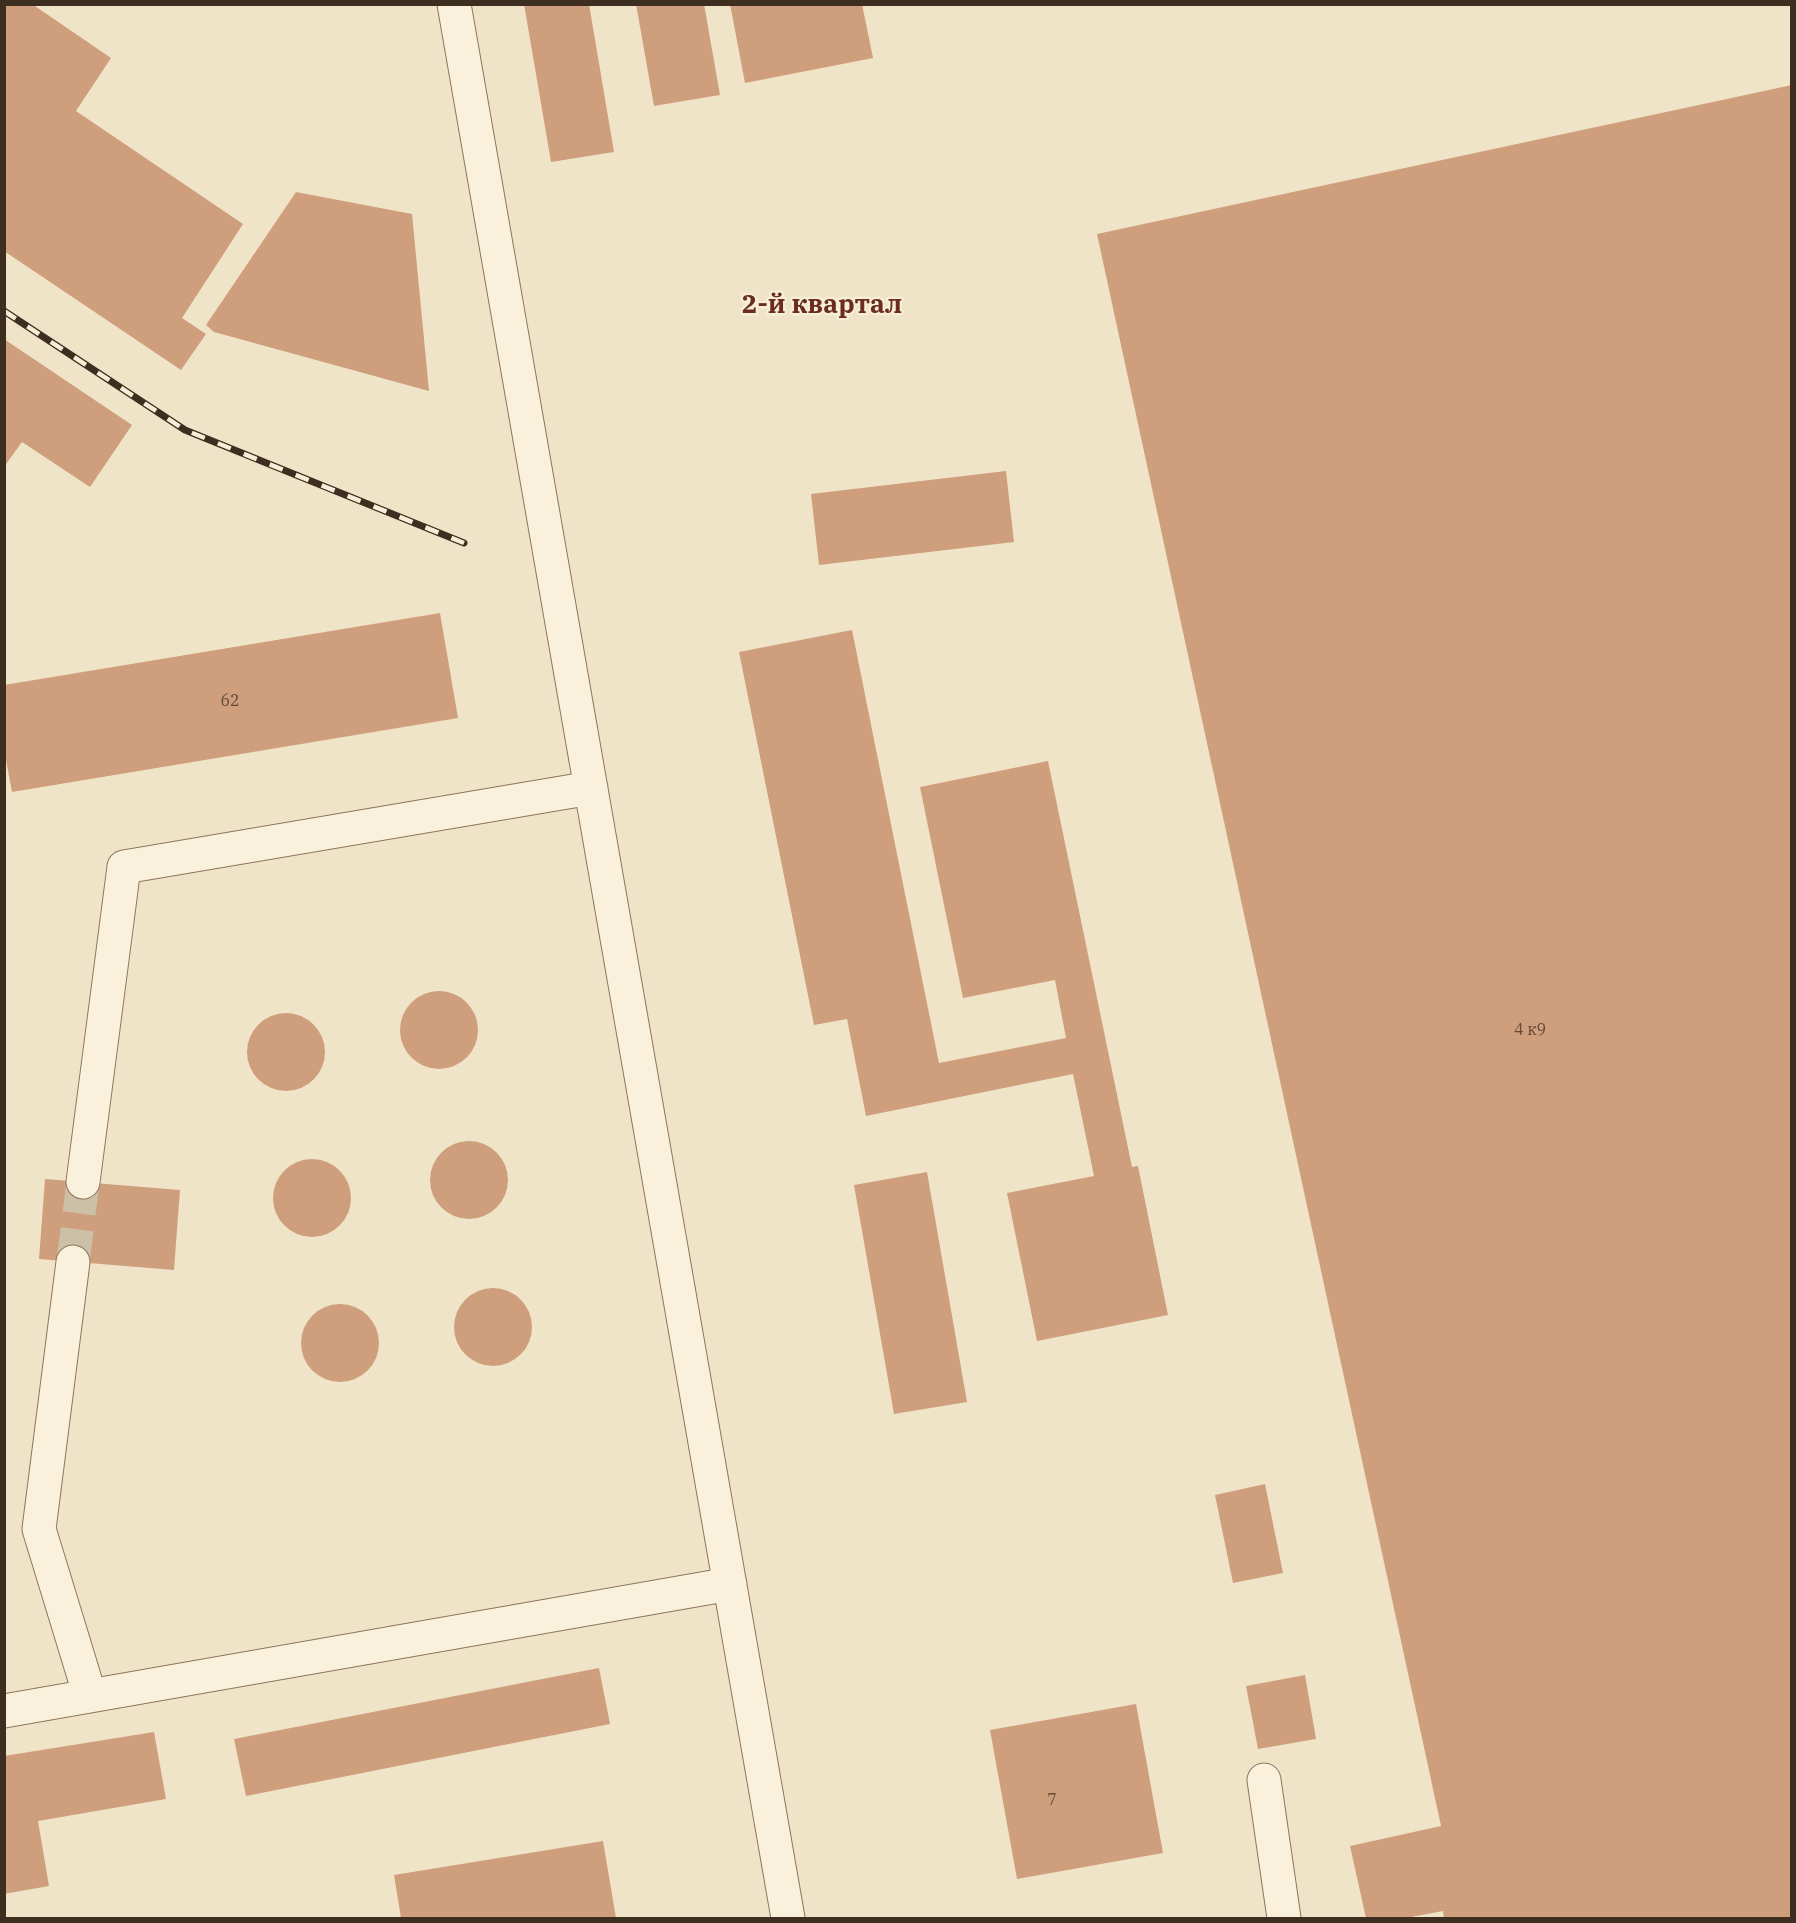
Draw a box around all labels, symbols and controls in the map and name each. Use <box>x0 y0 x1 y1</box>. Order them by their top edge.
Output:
district label: 2-й квартал <box>742 289 902 321</box>
house number: 62 <box>220 691 240 711</box>
house number: 4 к9 <box>1514 1020 1546 1040</box>
house number: 7 <box>1047 1790 1057 1810</box>

